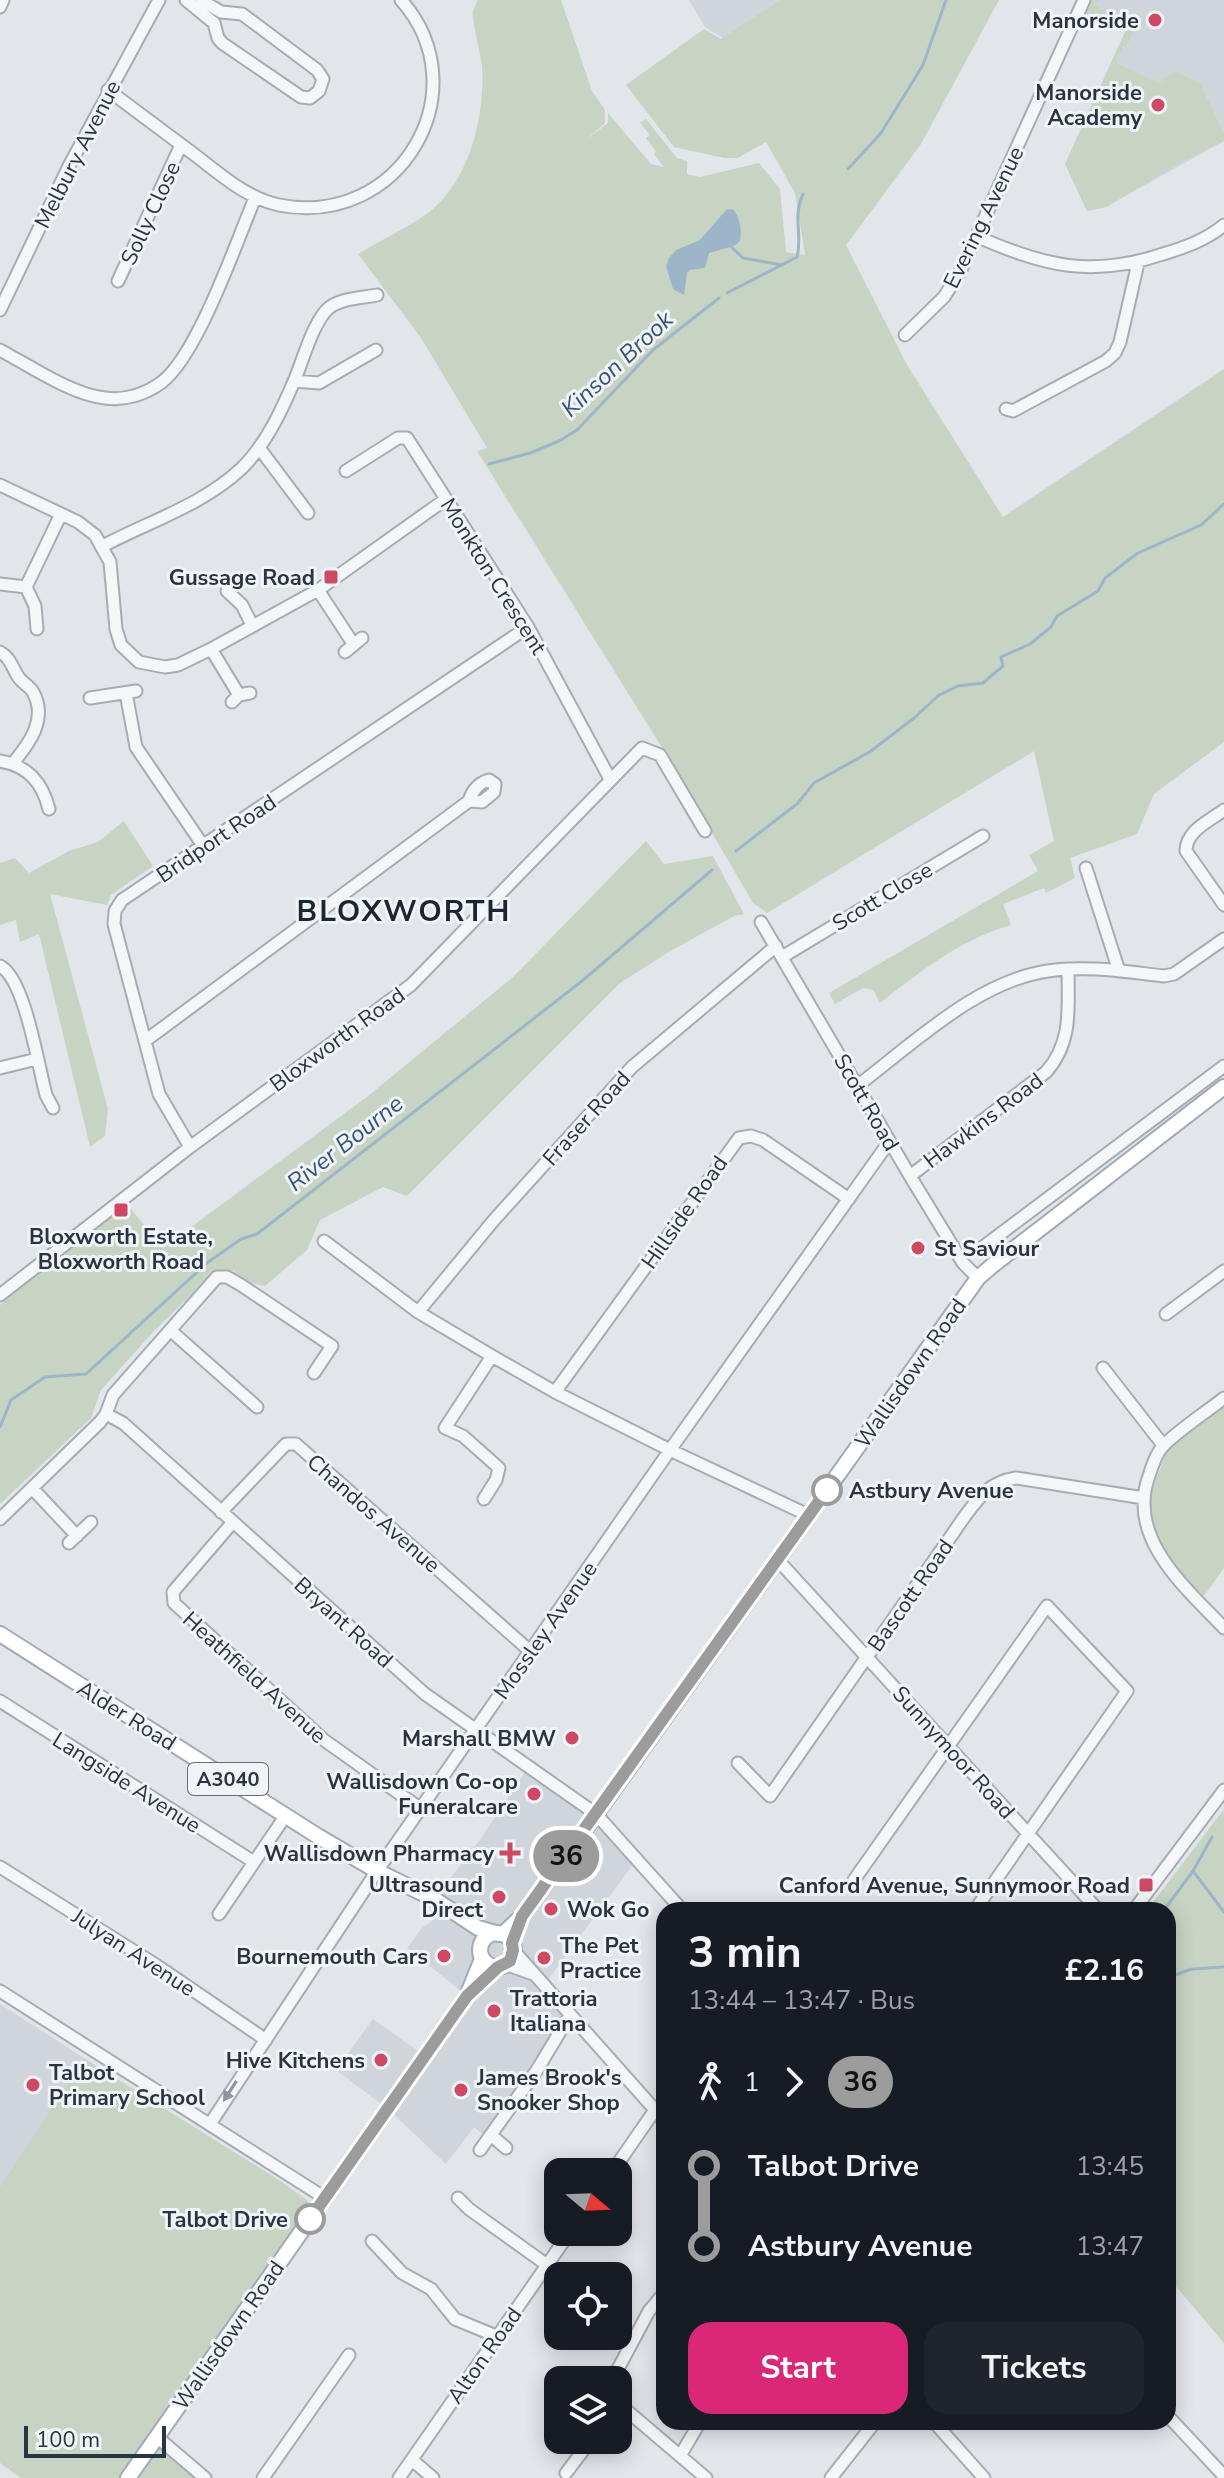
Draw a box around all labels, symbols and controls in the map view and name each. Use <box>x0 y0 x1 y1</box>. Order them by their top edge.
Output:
place label: Manorside <box>1032 6 1139 36</box>
marker: Manorside <box>1146 11 1164 29</box>
street label: Melbury Avenue <box>28 75 128 234</box>
place label: Manorside Academy <box>1035 78 1142 133</box>
marker: Manorside Academy <box>1149 96 1167 114</box>
street label: Evering Avenue <box>937 141 1031 293</box>
street label: Solly Close <box>114 157 188 270</box>
water label: Kinson Brook <box>554 303 681 424</box>
street label: Monkton Crescent <box>433 493 553 661</box>
place label: Gussage Road <box>169 563 315 593</box>
marker: Gussage Road <box>322 568 340 586</box>
street label: Bridport Road <box>151 788 282 890</box>
street label: Scott Close <box>827 855 938 939</box>
district label: BLOXWORTH <box>297 891 511 932</box>
street label: Bloxworth Road <box>264 980 411 1099</box>
street label: Scott Road <box>826 1048 906 1157</box>
street label: Fraser Road <box>536 1065 637 1173</box>
street label: Hawkins Road <box>918 1066 1050 1176</box>
water label: River Bourne <box>280 1087 410 1199</box>
street label: Hillside Road <box>635 1150 735 1275</box>
marker: Bloxworth Estate, Bloxworth Road <box>112 1201 130 1219</box>
place label: Bloxworth Estate, Bloxworth Road <box>29 1222 213 1277</box>
place label: St Saviour <box>934 1234 1040 1264</box>
marker: St Saviour <box>909 1239 927 1257</box>
street label: Wallisdown Road <box>848 1293 974 1454</box>
street label: Chandos Avenue <box>300 1447 446 1580</box>
marker: Astbury Avenue <box>812 1475 842 1505</box>
place label: Astbury Avenue <box>849 1476 1014 1506</box>
street label: Bascott Road <box>861 1533 961 1658</box>
street label: Mossley Avenue <box>487 1556 605 1706</box>
street label: Bryant Road <box>288 1570 399 1675</box>
street label: Heathfield Avenue <box>176 1605 333 1750</box>
street label: Alder Road <box>71 1674 182 1758</box>
street label: Sunnymoor Road <box>885 1679 1021 1826</box>
place label: Marshall BMW <box>402 1724 557 1754</box>
street label: Langside Avenue <box>47 1725 206 1841</box>
marker: Marshall BMW <box>563 1729 581 1747</box>
road number: A3040 <box>188 1763 268 1795</box>
place label: Wallisdown Co-op Funeralcare <box>326 1767 518 1822</box>
marker: Wallisdown Co-op Funeralcare <box>525 1785 543 1803</box>
line badge: 36 <box>530 1830 602 1882</box>
text: 36 <box>549 1837 583 1875</box>
place label: Wallisdown Pharmacy <box>264 1839 494 1869</box>
marker: Wallisdown Pharmacy <box>501 1844 519 1862</box>
place label: Ultrasound Direct <box>369 1870 484 1925</box>
place label: Canford Avenue, Sunnymoor Road <box>779 1871 1130 1901</box>
marker: Canford Avenue, Sunnymoor Road <box>1137 1876 1155 1894</box>
marker: Ultrasound Direct <box>490 1888 508 1906</box>
place label: Wok Go <box>567 1895 649 1925</box>
marker: Wok Go <box>542 1900 560 1918</box>
street label: Julyan Avenue <box>65 1901 201 2004</box>
text: 3 min <box>688 1923 802 1983</box>
place label: The Pet Practice <box>560 1931 641 1986</box>
place label: Bournemouth Cars <box>236 1942 428 1972</box>
marker: Bournemouth Cars <box>435 1947 453 1965</box>
marker: The Pet Practice <box>535 1949 553 1967</box>
text: £2.16 <box>1065 1950 1144 1991</box>
text: 13:44 – 13:47 · Bus <box>688 1983 915 2018</box>
place label: Trattoria Italiana <box>510 1984 598 2039</box>
marker: Trattoria Italiana <box>485 2002 503 2020</box>
place label: Hive Kitchens <box>226 2046 365 2076</box>
marker: Hive Kitchens <box>372 2051 390 2069</box>
place label: Talbot Primary School <box>49 2058 205 2113</box>
icon: walk <box>688 2060 732 2104</box>
icon: forward <box>772 2060 816 2104</box>
place label: James Brook's Snooker Shop <box>476 2063 622 2118</box>
text: 36 <box>844 2063 877 2101</box>
text: 1 <box>744 2065 760 2100</box>
marker: Talbot Primary School <box>24 2076 42 2094</box>
one-way arrow <box>223 2081 238 2102</box>
marker: James Brook's Snooker Shop <box>452 2081 470 2099</box>
text: Talbot Drive <box>748 2146 919 2187</box>
text: 13:45 <box>1076 2149 1144 2184</box>
north arrow <box>544 2158 632 2246</box>
map controls <box>544 2158 632 2454</box>
marker: Talbot Drive <box>295 2204 325 2234</box>
place label: Talbot Drive <box>163 2205 288 2235</box>
text: Astbury Avenue <box>748 2226 972 2267</box>
text: 13:47 <box>1076 2229 1144 2264</box>
street label: Wallisdown Road <box>166 2255 292 2416</box>
button: locate <box>544 2262 632 2350</box>
street label: Alton Road <box>441 2301 529 2410</box>
button: Start <box>688 2322 908 2414</box>
button: Tickets <box>924 2322 1144 2414</box>
button: layers <box>544 2366 632 2454</box>
scale bar <box>24 2422 166 2458</box>
text: 100 m <box>36 2425 100 2455</box>

